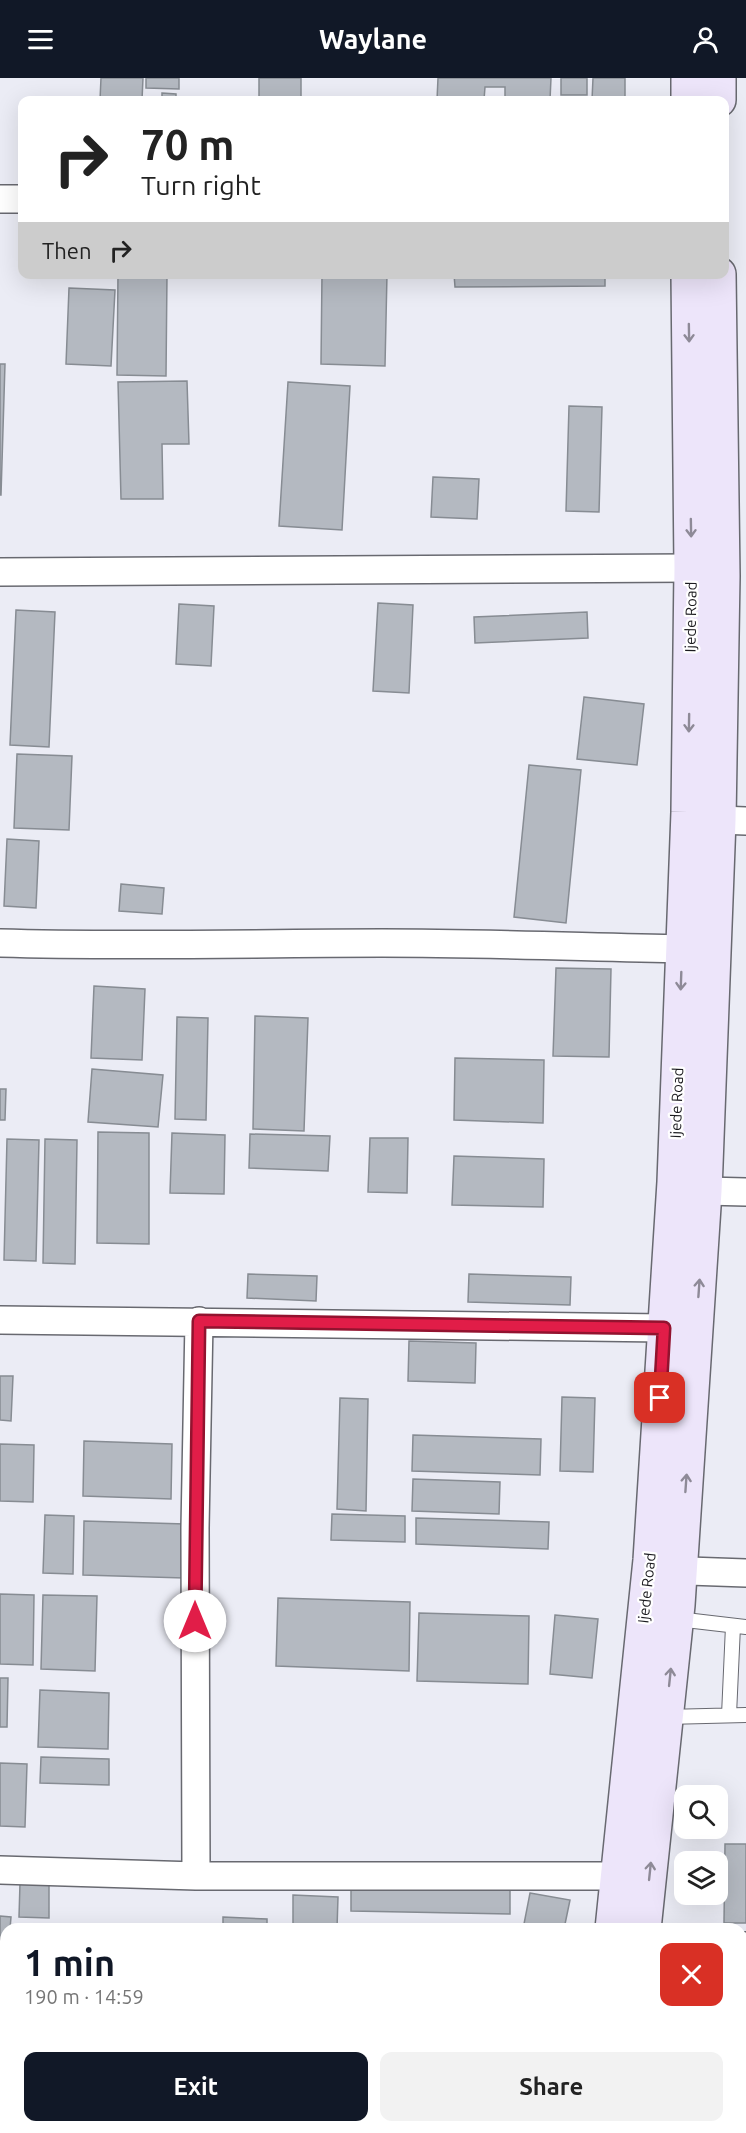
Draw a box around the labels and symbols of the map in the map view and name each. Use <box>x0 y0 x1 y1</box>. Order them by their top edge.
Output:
one-way arrow <box>683 322 695 342</box>
one-way arrow <box>685 517 697 537</box>
street label: Ijede Road <box>681 581 700 653</box>
one-way arrow <box>683 712 695 732</box>
one-way arrow <box>676 970 687 990</box>
street label: Ijede Road <box>667 1067 686 1139</box>
one-way arrow <box>694 1278 705 1298</box>
pin <box>634 1372 685 1423</box>
one-way arrow <box>681 1473 692 1493</box>
street label: Ijede Road <box>634 1552 659 1624</box>
position arrow <box>163 1589 227 1653</box>
one-way arrow <box>665 1667 676 1687</box>
one-way arrow <box>645 1861 656 1881</box>

